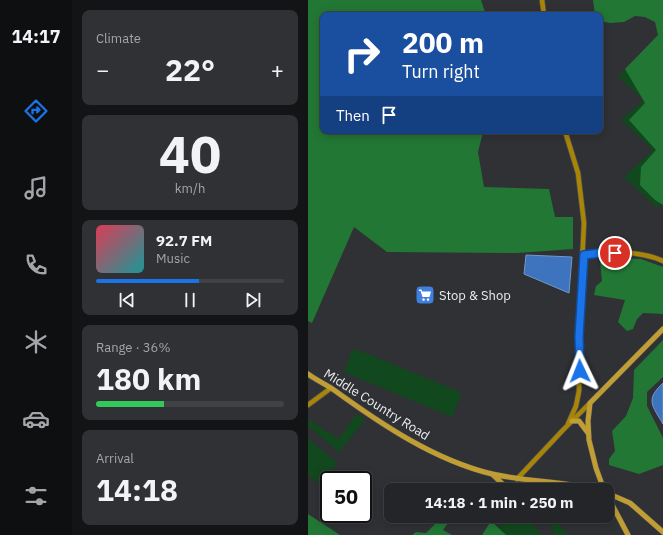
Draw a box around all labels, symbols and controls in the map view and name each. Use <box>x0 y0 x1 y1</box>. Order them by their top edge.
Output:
text: 200 m <box>402 24 484 61</box>
text: 14:17 <box>11 25 61 48</box>
icon: right <box>336 28 388 80</box>
text: Climate <box>96 30 141 47</box>
text: 22° <box>165 50 215 89</box>
text: − <box>96 55 109 84</box>
text: + <box>271 55 284 84</box>
text: Turn right <box>402 60 480 83</box>
icon: directions <box>22 97 50 125</box>
icon: arrive <box>378 104 400 126</box>
text: Then <box>336 106 370 125</box>
text: 40 <box>159 120 221 187</box>
icon: music <box>22 174 50 202</box>
text: km/h <box>175 180 205 197</box>
text: 92.7 FM <box>156 231 212 250</box>
pin <box>598 236 632 270</box>
icon: arrive <box>604 242 626 264</box>
text: Music <box>156 250 190 267</box>
icon: phone <box>22 251 50 279</box>
supermarket icon: Stop & Shop <box>414 284 436 306</box>
place label: Stop & Shop <box>439 287 511 304</box>
icon: previous <box>116 289 138 311</box>
icon: pause <box>179 289 201 311</box>
icon: next <box>242 289 264 311</box>
icon: climate <box>22 328 50 356</box>
text: Range · 36% <box>96 339 170 356</box>
position arrow <box>559 350 601 392</box>
text: 180 km <box>96 359 201 398</box>
street label: Middle Country Road <box>321 365 433 444</box>
icon: car <box>22 405 50 433</box>
text: Arrival <box>96 450 134 467</box>
text: 14:18 <box>96 470 178 509</box>
speed limit sign: 50 <box>320 471 372 523</box>
icon: filters <box>22 482 50 510</box>
text: 14:18 · 1 min · 250 m <box>425 493 573 512</box>

